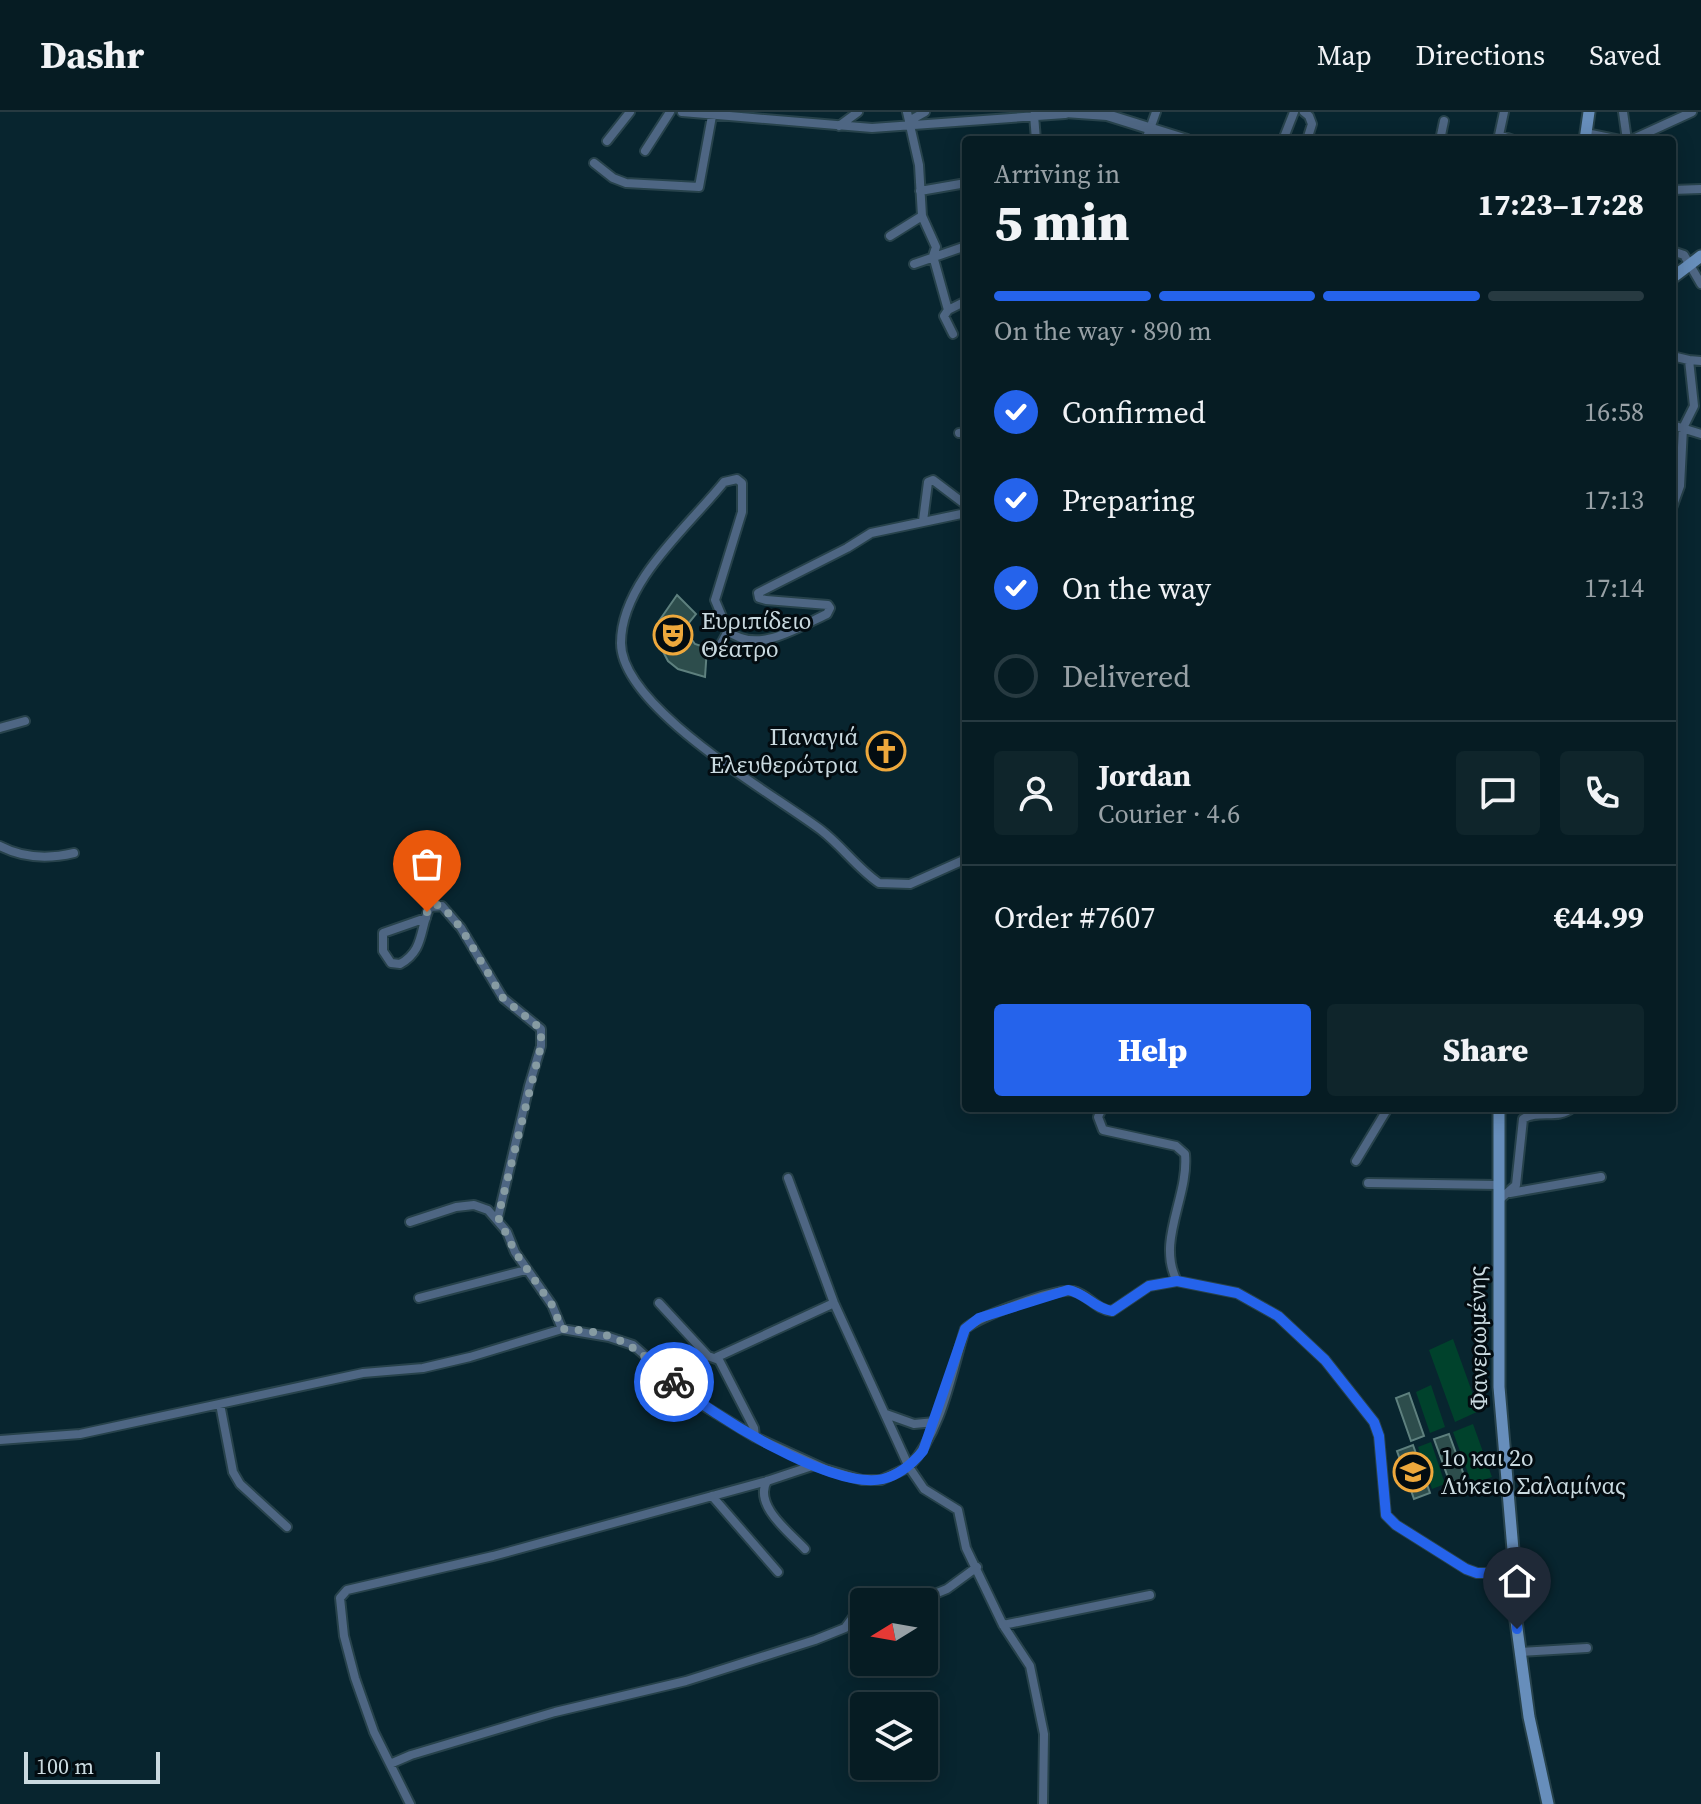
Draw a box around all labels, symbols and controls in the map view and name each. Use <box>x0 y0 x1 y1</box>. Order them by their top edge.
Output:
text: Dashr <box>40 29 144 81</box>
text: Map <box>1317 36 1372 74</box>
text: Directions <box>1416 36 1545 74</box>
text: Saved <box>1589 36 1661 74</box>
text: Arriving in <box>994 156 1120 192</box>
text: 17:23–17:28 <box>1477 184 1644 225</box>
text: 5 min <box>994 186 1130 257</box>
text: On the way · 890 m <box>994 313 1212 349</box>
icon: check <box>994 390 1038 434</box>
text: Confirmed <box>1062 392 1206 433</box>
text: 16:58 <box>1584 394 1644 430</box>
icon: check <box>994 478 1038 522</box>
text: Preparing <box>1062 480 1195 521</box>
text: 17:13 <box>1584 482 1644 518</box>
icon: check <box>994 566 1038 610</box>
text: On the way <box>1062 568 1211 609</box>
text: 17:14 <box>1584 570 1644 606</box>
place label: Ευριπίδειο Θέατρο <box>701 604 811 665</box>
theatre icon: Ευριπίδειο Θέατρο <box>652 614 694 656</box>
text: Delivered <box>1062 656 1190 697</box>
place label: Παναγιά Ελευθερώτρια <box>710 720 858 781</box>
church icon: Παναγιά Ελευθερώτρια <box>865 730 907 772</box>
button: person <box>994 751 1078 835</box>
button: chat <box>1456 751 1540 835</box>
button: phone <box>1560 751 1644 835</box>
text: Jordan <box>1098 755 1191 796</box>
text: Courier · 4.6 <box>1098 796 1240 832</box>
pin <box>393 830 461 912</box>
icon: bag <box>405 842 449 886</box>
text: Order #7607 <box>994 897 1155 938</box>
text: €44.99 <box>1554 897 1644 938</box>
button: Help <box>994 1004 1311 1096</box>
button: Share <box>1327 1004 1644 1096</box>
street label: Φανερωμένης <box>1460 1265 1495 1411</box>
courier <box>634 1342 714 1422</box>
icon: bike <box>652 1360 696 1404</box>
place label: 1ο και 2ο Λύκειο Σαλαμίνας <box>1441 1441 1626 1502</box>
school or university icon: 1ο και 2ο Λύκειο Σαλαμίνας <box>1392 1451 1434 1493</box>
pin <box>1483 1547 1551 1629</box>
icon: home <box>1495 1559 1539 1603</box>
north arrow <box>850 1588 938 1676</box>
map controls <box>850 1588 938 1780</box>
button: layers <box>850 1692 938 1780</box>
scale bar <box>24 1748 160 1784</box>
text: 100 m <box>36 1751 94 1781</box>

